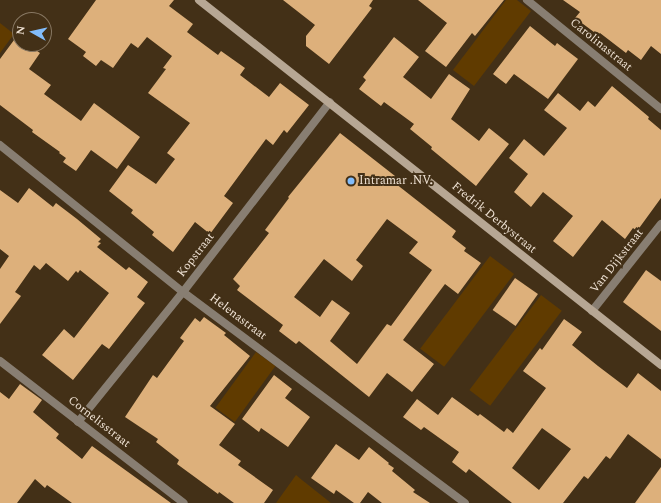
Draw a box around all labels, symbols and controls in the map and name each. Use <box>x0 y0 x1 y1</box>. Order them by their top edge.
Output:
north arrow <box>12 12 52 52</box>
street label: Carolinastraat <box>567 15 635 75</box>
text: N <box>12 25 30 36</box>
place label: Intramar .NV. <box>359 174 433 188</box>
marker: Intramar .NV. <box>346 176 356 186</box>
street label: Fredrik Derbystraat <box>449 179 539 257</box>
street label: Van Dijkstraat <box>587 226 647 296</box>
street label: Kopstraat <box>174 230 218 280</box>
street label: Helenastraat <box>207 291 269 343</box>
street label: Cornelisstraat <box>65 393 133 451</box>

